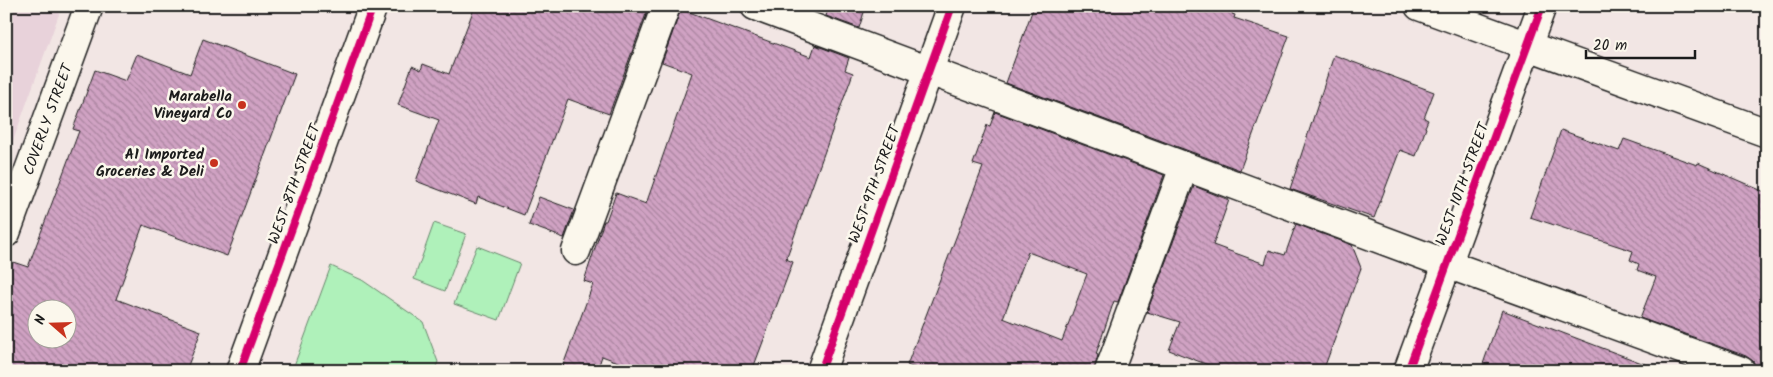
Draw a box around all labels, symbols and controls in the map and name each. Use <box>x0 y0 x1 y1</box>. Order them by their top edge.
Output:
scale bar <box>1586 28 1694 60</box>
text: 20 m <box>1593 34 1627 58</box>
street label: COVERLY STREET <box>17 59 81 179</box>
place label: Marabella Vineyard Co <box>154 85 232 126</box>
marker: Marabella Vineyard Co <box>236 99 248 111</box>
street label: WEST 10TH STREET <box>1430 118 1497 249</box>
street label: WEST 8TH STREET <box>262 119 328 248</box>
street label: WEST 9TH STREET <box>842 120 908 247</box>
place label: A1 Imported Groceries & Deli <box>96 143 205 184</box>
marker: A1 Imported Groceries & Deli <box>208 157 220 169</box>
north arrow <box>28 300 78 350</box>
text: N <box>29 312 53 328</box>

